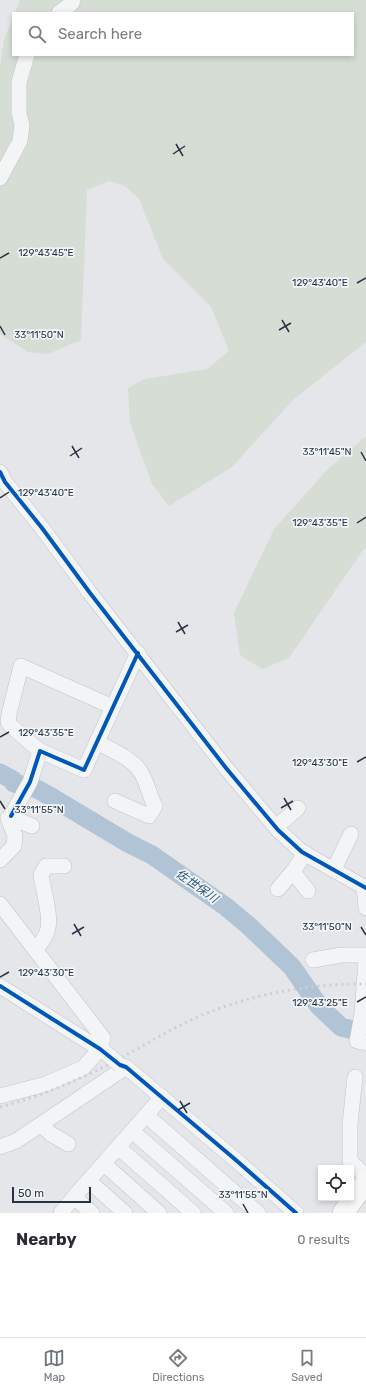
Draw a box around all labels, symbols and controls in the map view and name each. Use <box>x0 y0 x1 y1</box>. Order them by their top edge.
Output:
search box <box>12 12 354 56</box>
icon: search <box>26 23 48 45</box>
text: Search here <box>58 25 142 43</box>
text: 129°43'45"E <box>18 247 74 259</box>
text: 129°43'40"E <box>292 277 348 289</box>
text: 33°11'50"N <box>14 329 64 341</box>
text: 33°11'45"N <box>303 446 352 458</box>
text: 129°43'40"E <box>18 487 74 499</box>
text: 129°43'35"E <box>292 517 348 529</box>
text: 129°43'35"E <box>18 727 74 739</box>
text: 129°43'30"E <box>292 757 348 769</box>
text: 33°11'55"N <box>14 804 64 816</box>
water label: 佐世保川 <box>173 866 222 907</box>
text: 33°11'50"N <box>302 921 352 933</box>
text: 129°43'30"E <box>18 967 74 979</box>
text: 129°43'25"E <box>292 997 348 1009</box>
map controls <box>318 1165 354 1201</box>
button: locate <box>318 1165 354 1201</box>
scale bar <box>12 1185 91 1204</box>
text: 50 m <box>18 1187 44 1200</box>
text: 33°11'55"N <box>218 1189 268 1201</box>
text: Nearby <box>16 1229 77 1249</box>
text: 0 results <box>297 1232 350 1247</box>
tab: Map <box>43 1347 65 1384</box>
tab: Directions <box>152 1347 204 1384</box>
tab: Saved <box>291 1347 323 1384</box>

